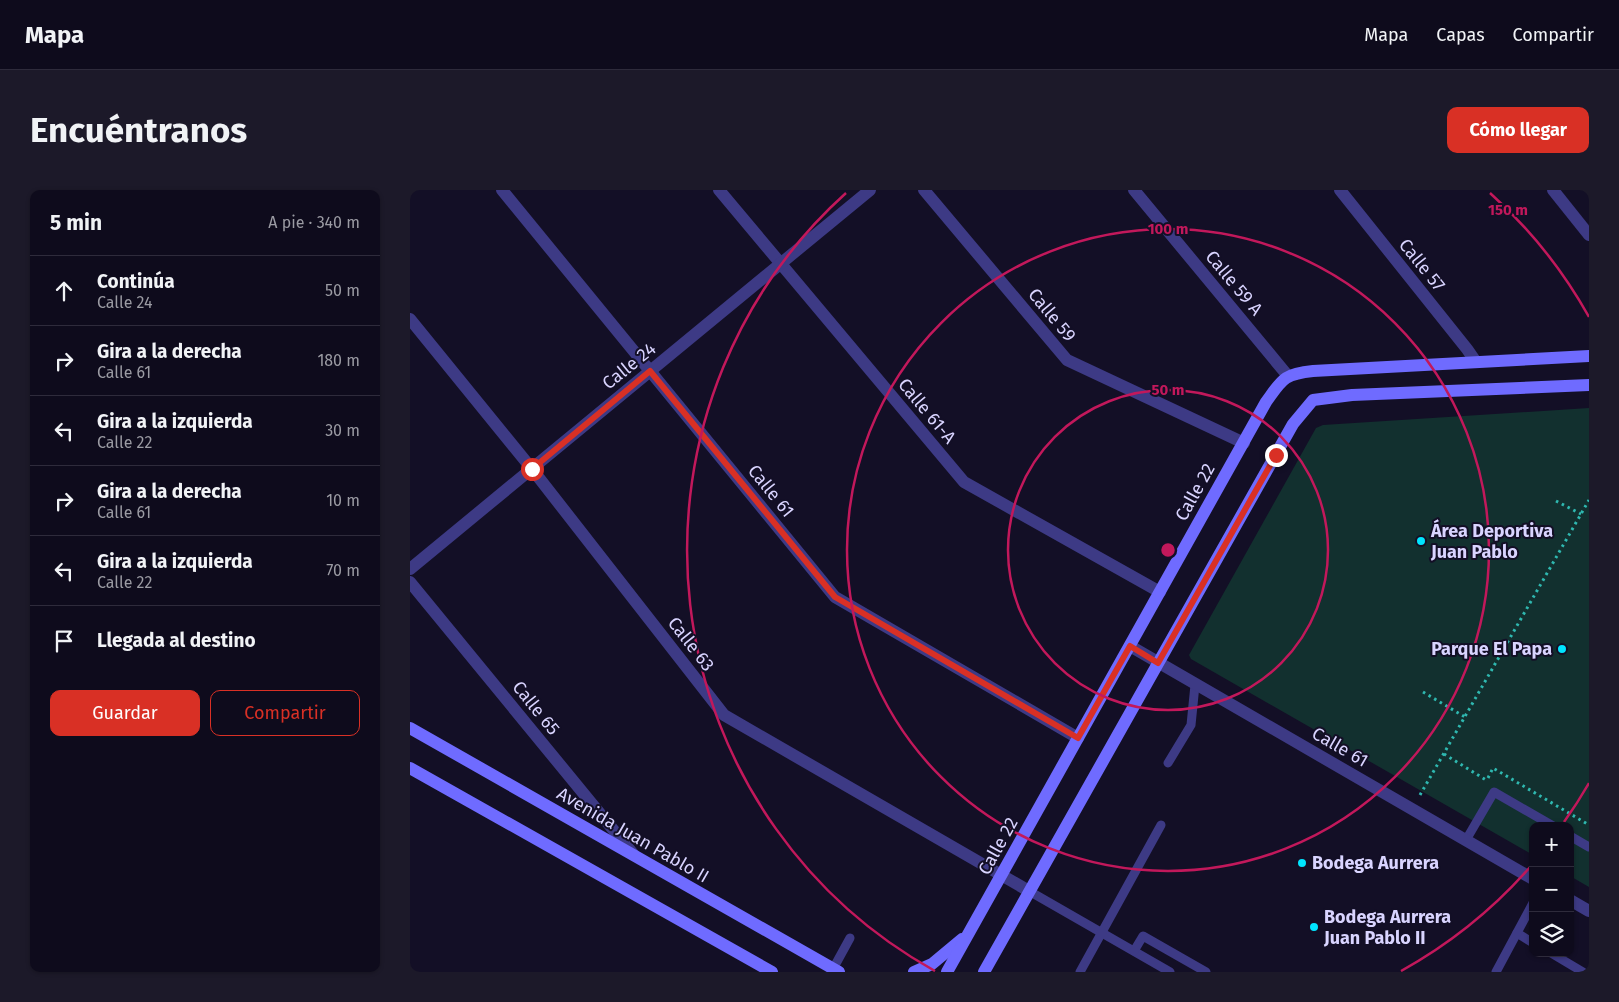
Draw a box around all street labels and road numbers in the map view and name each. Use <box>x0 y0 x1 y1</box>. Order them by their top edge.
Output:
street label: Calle 57 <box>1394 234 1450 296</box>
street label: Calle 59 A <box>1201 246 1268 320</box>
street label: Calle 59 <box>1023 284 1081 346</box>
street label: Calle 24 <box>598 338 661 394</box>
street label: Calle 61-A <box>893 374 961 449</box>
street label: Calle 22 <box>1170 459 1220 525</box>
street label: Calle 61 <box>743 460 799 522</box>
street label: Calle 63 <box>663 612 719 676</box>
street label: Calle 65 <box>508 677 564 739</box>
street label: Calle 61 <box>1308 722 1372 772</box>
street label: Avenida Juan Pablo II <box>553 782 713 888</box>
street label: Calle 22 <box>973 813 1023 879</box>

